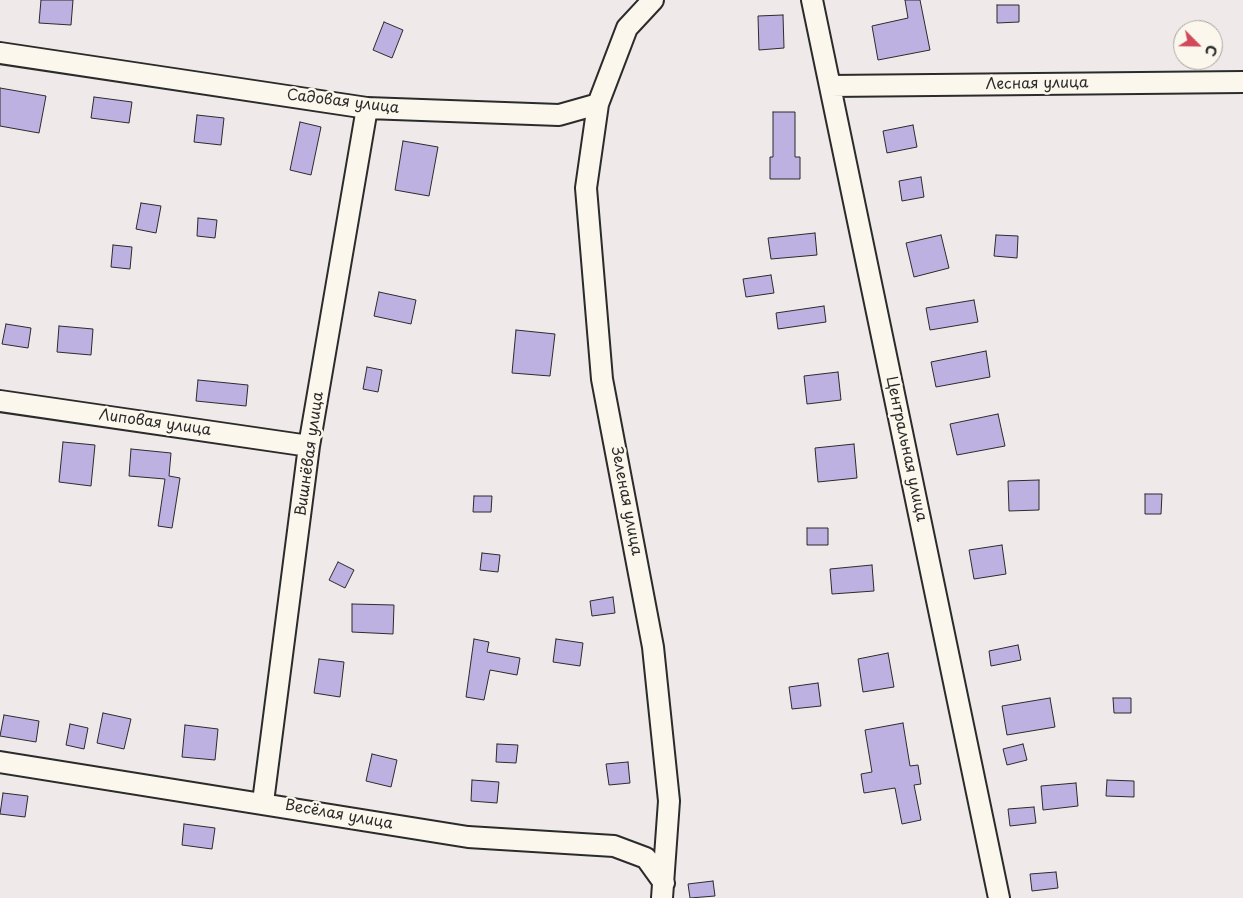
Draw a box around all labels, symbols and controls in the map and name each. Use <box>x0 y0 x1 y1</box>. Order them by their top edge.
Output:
north arrow <box>1173 20 1223 70</box>
text: С <box>1200 42 1223 60</box>
street label: Лесная улица <box>985 74 1089 94</box>
street label: Садовая улица <box>286 86 400 118</box>
street label: Центральная улица <box>882 375 930 523</box>
street label: Вишнёвая улица <box>292 391 328 517</box>
street label: Липовая улица <box>98 406 212 440</box>
street label: Зеленая улица <box>607 445 645 557</box>
street label: Весёлая улица <box>284 797 394 833</box>

